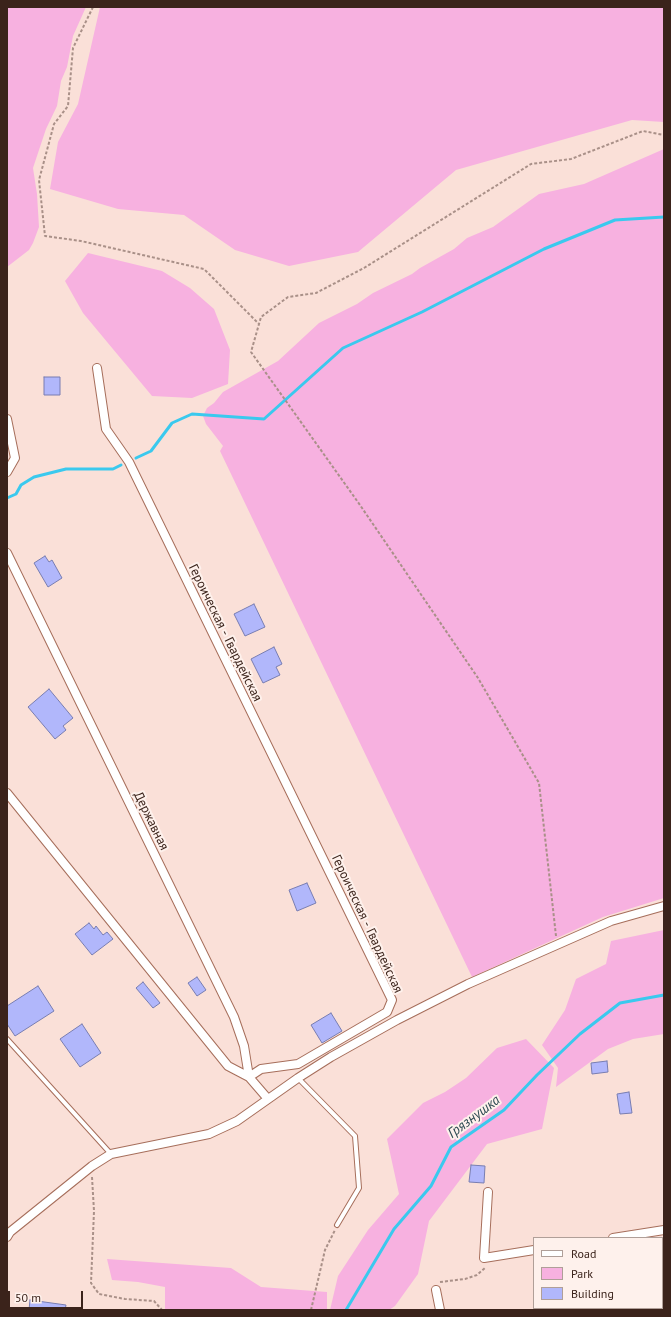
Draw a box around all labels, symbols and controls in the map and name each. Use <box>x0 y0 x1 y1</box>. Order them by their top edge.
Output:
street label: Героическая - Гвардейская <box>185 562 265 704</box>
street label: Державная <box>130 789 172 853</box>
street label: Героическая - Гвардейская <box>328 852 406 996</box>
water label: Грязнушка <box>445 1092 503 1142</box>
legend <box>533 1237 663 1309</box>
text: Road <box>571 1246 596 1261</box>
text: Park <box>571 1266 593 1281</box>
scale bar <box>10 1283 85 1309</box>
text: Building <box>571 1286 614 1301</box>
text: 50 m <box>15 1290 41 1305</box>

